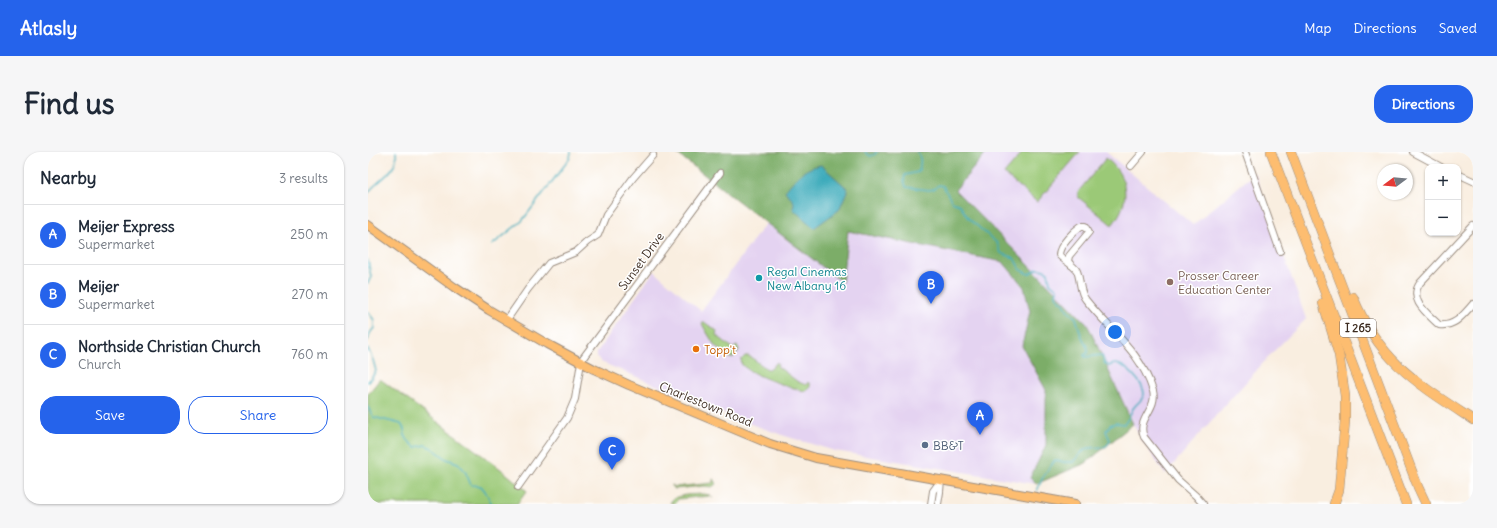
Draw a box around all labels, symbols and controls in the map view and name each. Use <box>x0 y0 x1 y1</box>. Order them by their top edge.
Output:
text: Atlasly <box>20 16 77 40</box>
text: Map <box>1304 19 1331 37</box>
text: Directions <box>1353 19 1417 37</box>
text: Saved <box>1439 19 1477 37</box>
button: Directions <box>1374 85 1473 123</box>
text: Find us <box>24 86 115 122</box>
north arrow <box>1377 164 1413 200</box>
map controls <box>1425 164 1461 236</box>
button: + <box>1425 164 1461 200</box>
text: Nearby <box>40 167 96 189</box>
text: 3 results <box>279 170 328 187</box>
button: − <box>1425 200 1461 236</box>
text: Meijer Express <box>78 217 175 236</box>
text: A <box>49 226 57 243</box>
text: 250 m <box>290 226 328 243</box>
street label: Sunset Drive <box>615 229 667 293</box>
text: Supermarket <box>78 236 155 253</box>
place label: Regal Cinemas New Albany 16 <box>767 264 847 293</box>
place label: Prosser Career Education Center <box>1178 268 1271 297</box>
pin: B <box>918 271 944 304</box>
marker: Regal Cinemas New Albany 16 <box>754 273 764 283</box>
text: Meijer <box>78 277 119 296</box>
marker: Prosser Career Education Center <box>1165 277 1175 287</box>
text: B <box>49 286 57 303</box>
text: 270 m <box>291 286 328 303</box>
text: Supermarket <box>78 296 155 313</box>
road number: I 265 <box>1340 319 1376 337</box>
your location <box>1105 322 1125 342</box>
text: Northside Christian Church <box>78 337 261 356</box>
place label: Topp't <box>704 342 736 357</box>
marker: Topp't <box>691 344 701 354</box>
text: C <box>49 346 57 363</box>
text: 760 m <box>291 346 328 363</box>
text: Church <box>78 356 121 373</box>
street label: Charlestown Road <box>657 378 755 430</box>
button: Save <box>40 396 180 434</box>
button: Share <box>188 396 328 434</box>
pin: A <box>967 402 993 435</box>
pin: C <box>599 437 625 470</box>
place label: BB&T <box>933 438 964 453</box>
marker: BB&T <box>920 440 930 450</box>

